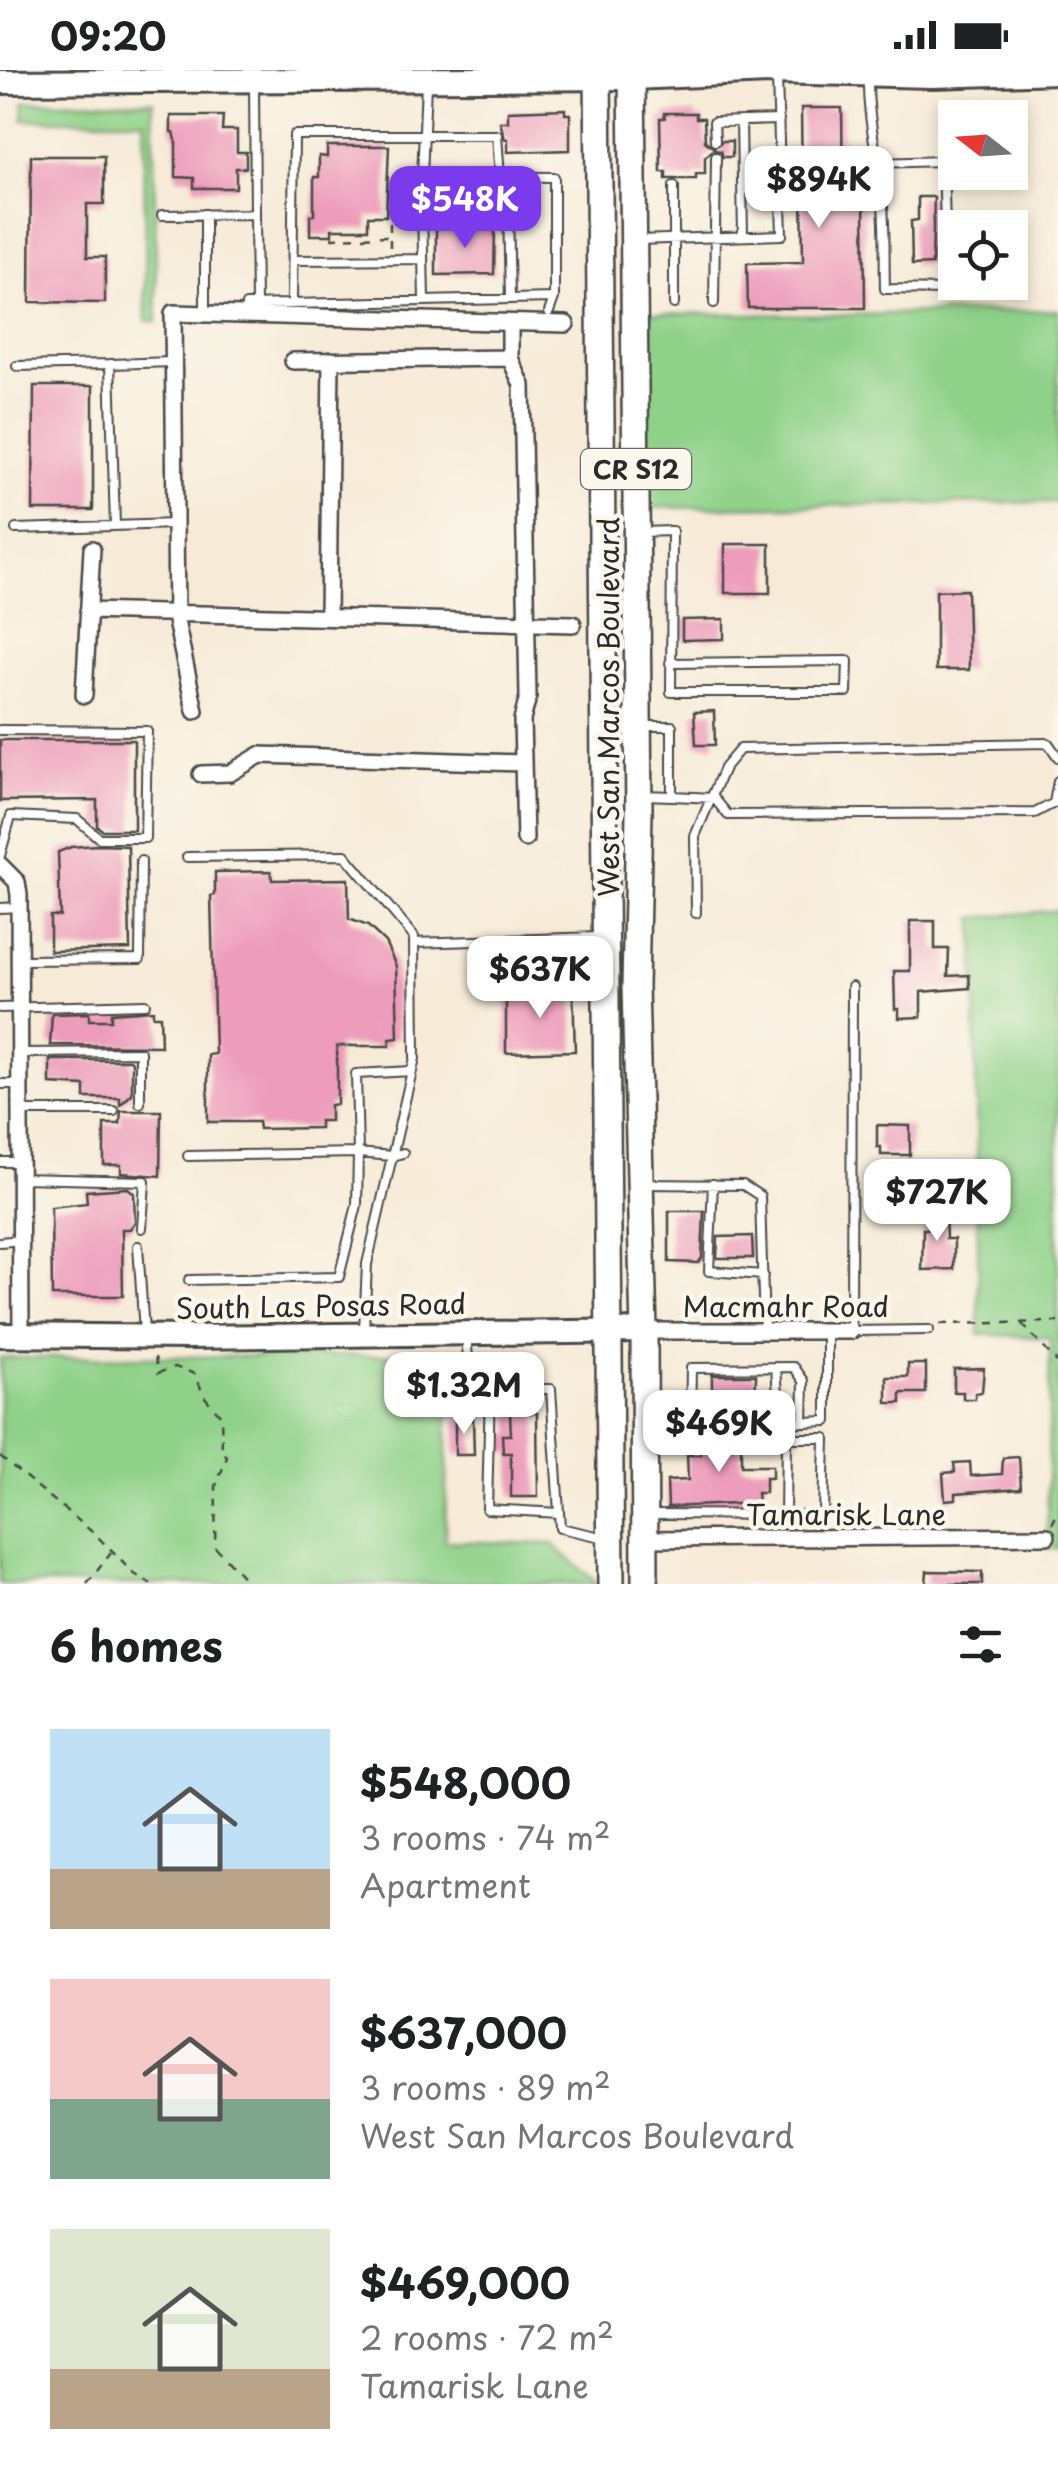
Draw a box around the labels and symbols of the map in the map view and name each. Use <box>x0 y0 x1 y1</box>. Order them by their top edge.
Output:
north arrow <box>938 100 1028 190</box>
pin: $894K <box>749 146 889 231</box>
pin: $548K <box>395 166 535 251</box>
road number: CR S12 <box>581 449 691 489</box>
street label: West San Marcos Boulevard <box>586 517 629 897</box>
pin: $637K <box>470 936 610 1021</box>
pin: $727K <box>867 1159 1007 1244</box>
street label: South Las Posas Road <box>175 1281 467 1329</box>
street label: Macmahr Road <box>683 1284 889 1327</box>
pin: $1.32M <box>383 1352 545 1437</box>
pin: $469K <box>649 1390 789 1475</box>
street label: Tamarisk Lane <box>746 1492 946 1535</box>

